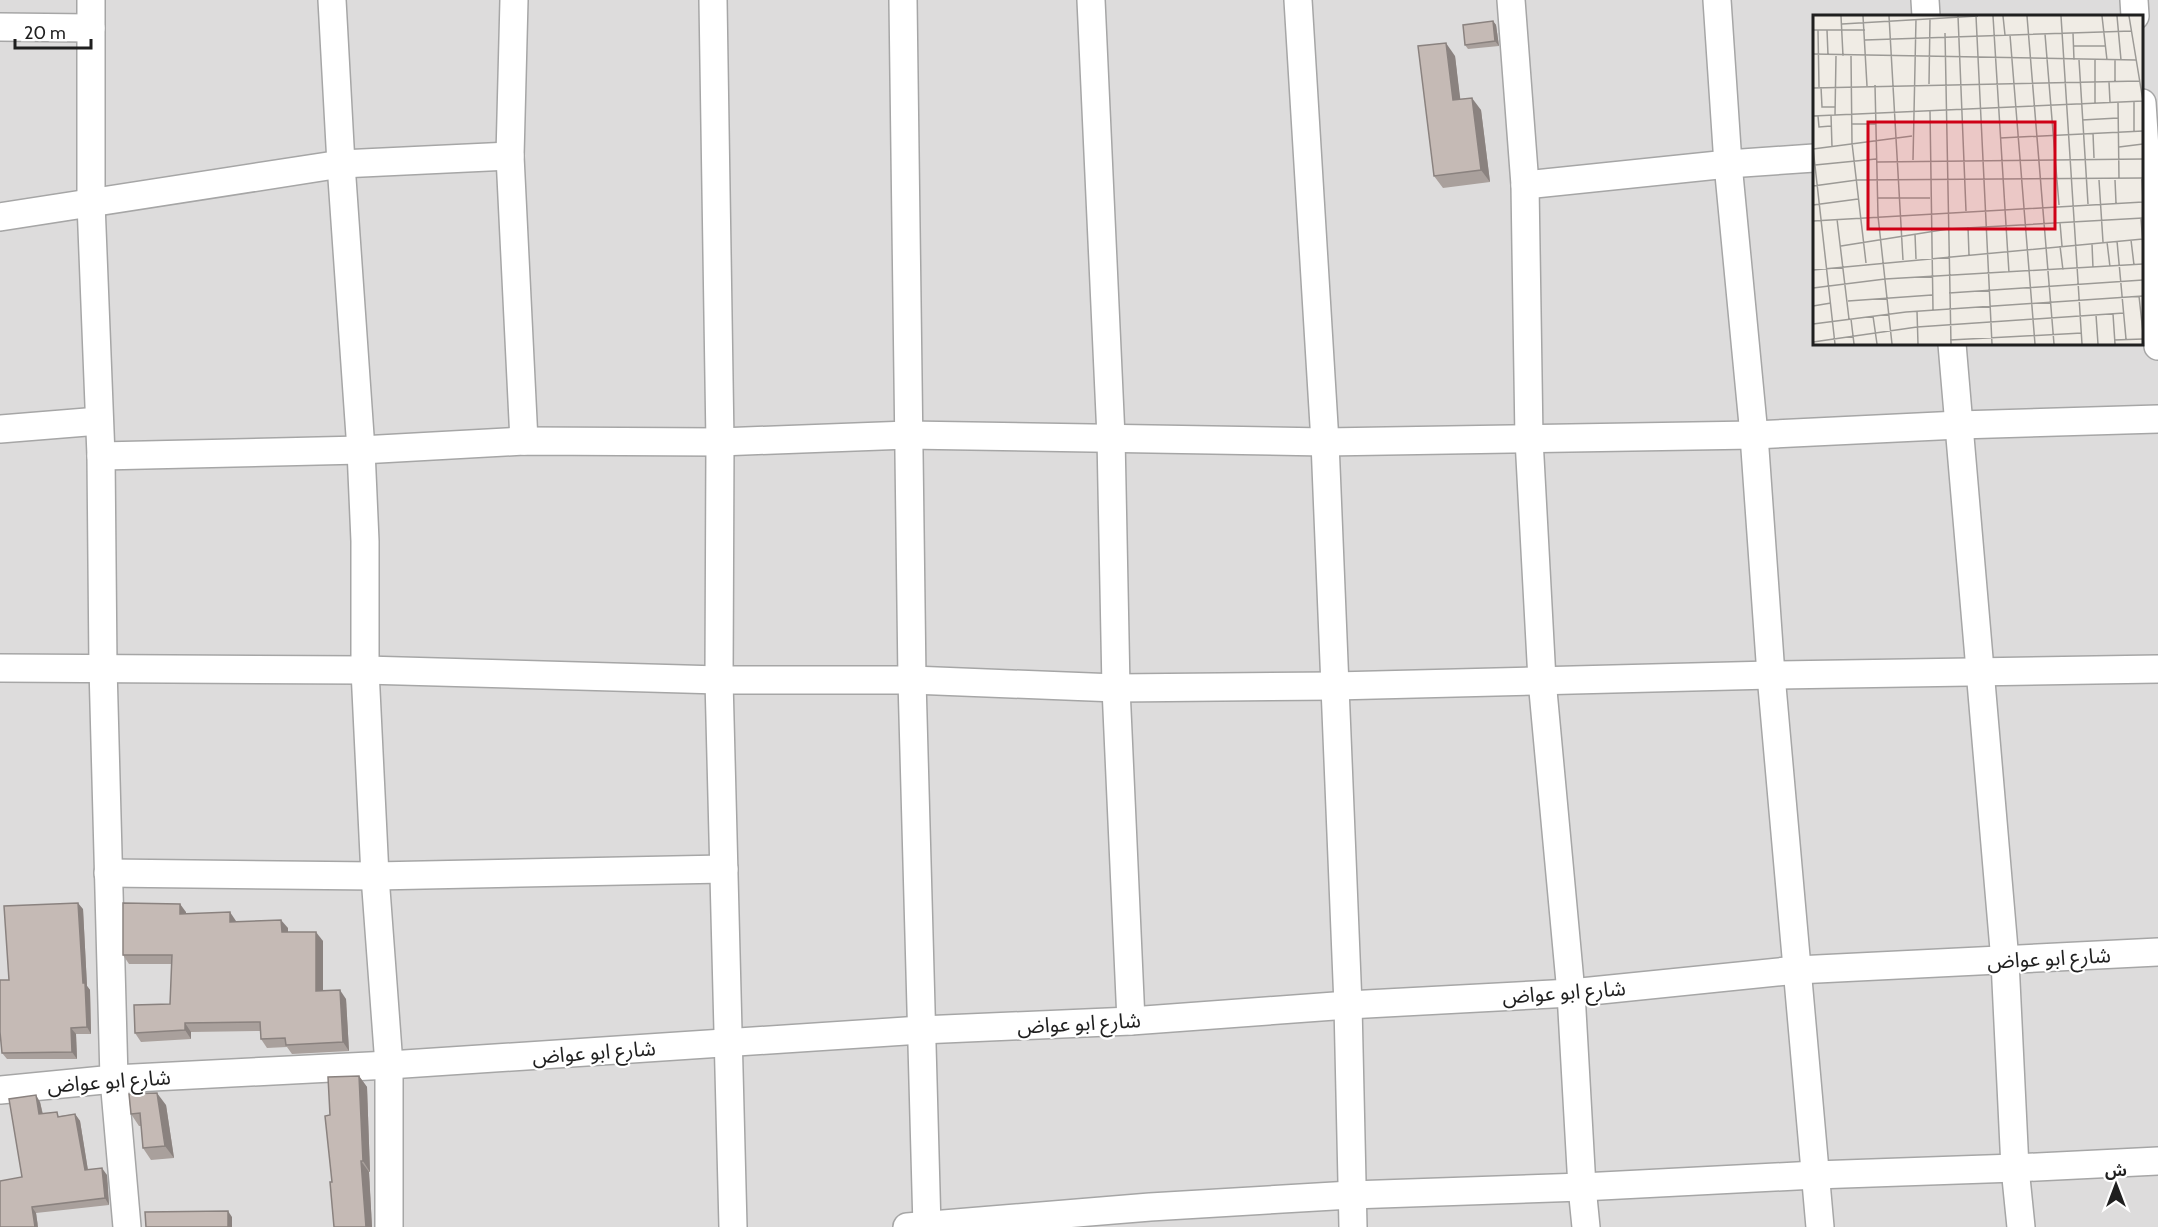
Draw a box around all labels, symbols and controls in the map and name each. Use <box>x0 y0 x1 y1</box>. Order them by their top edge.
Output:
scale bar <box>15 12 92 50</box>
inset map <box>1813 15 2143 345</box>
text: 20 m <box>24 22 66 44</box>
street label: شارع ابو عواض <box>1987 942 2112 977</box>
street label: شارع ابو عواض <box>1501 975 1627 1012</box>
street label: شارع ابو عواض <box>1017 1007 1142 1042</box>
street label: شارع ابو عواض <box>531 1035 657 1072</box>
street label: شارع ابو عواض <box>46 1064 172 1101</box>
north arrow <box>2086 1155 2146 1215</box>
text: ش <box>2105 1161 2127 1180</box>

